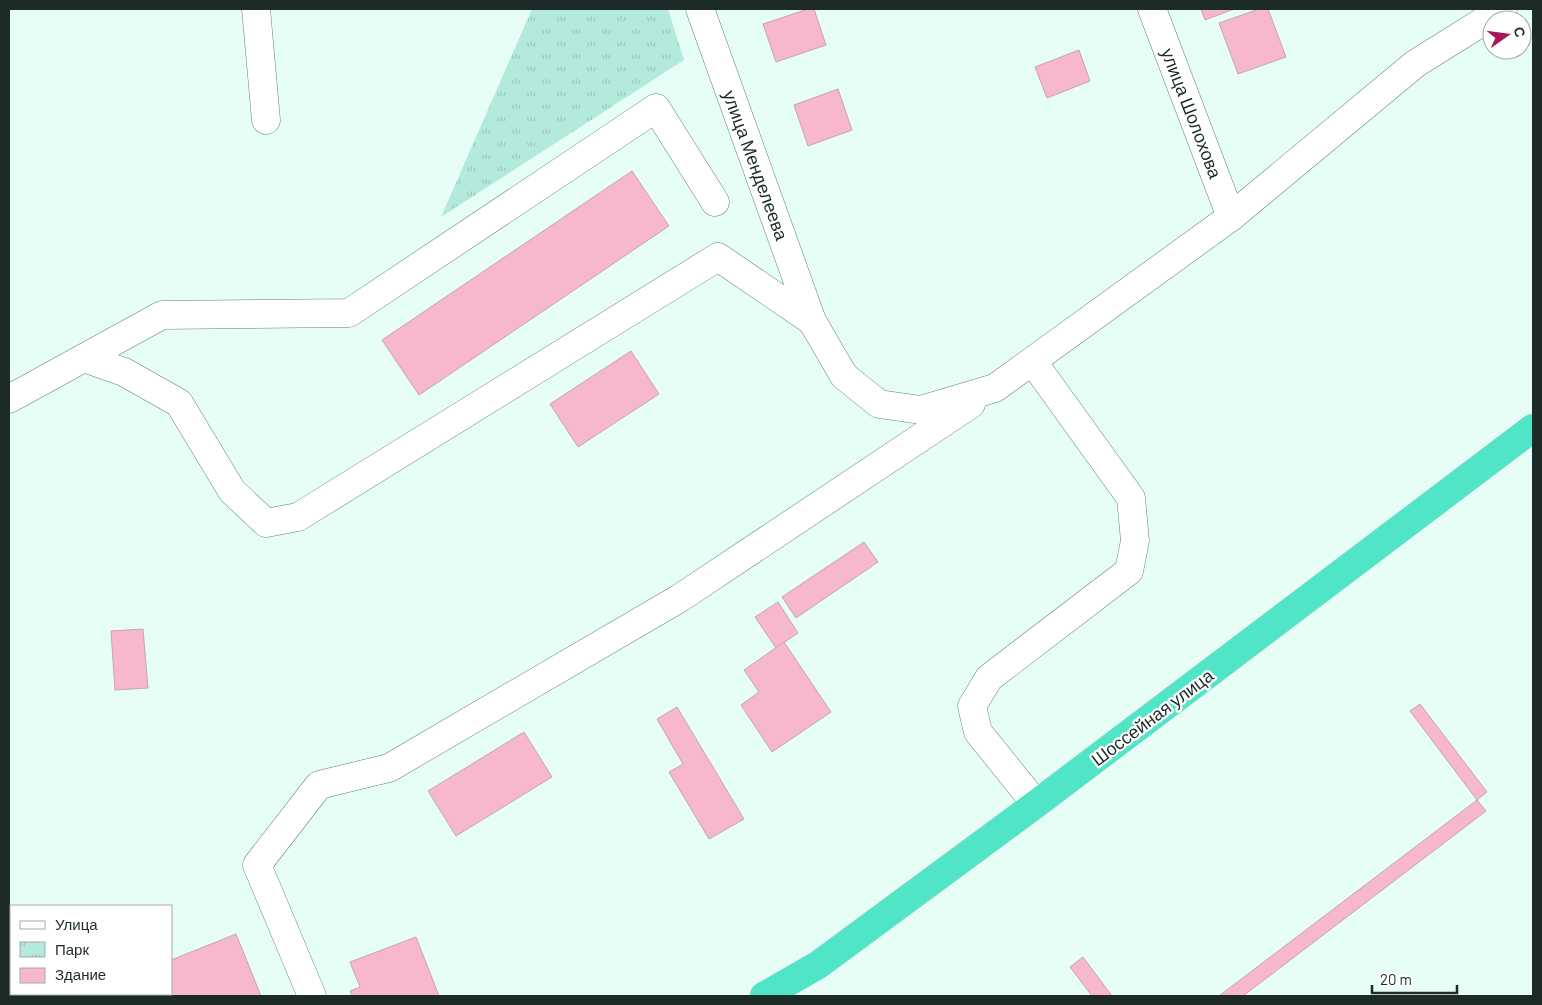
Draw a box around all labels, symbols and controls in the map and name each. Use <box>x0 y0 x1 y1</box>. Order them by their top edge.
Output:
north arrow <box>1482 10 1532 60</box>
text: С <box>1511 25 1530 39</box>
street label: улица Шолохова <box>1157 45 1227 182</box>
street label: улица Менделеева <box>719 87 794 244</box>
street label: Шоссейная улица <box>1087 663 1218 770</box>
legend <box>10 905 172 995</box>
text: Улица <box>55 915 98 933</box>
text: Парк <box>55 940 89 958</box>
scale bar <box>1372 962 1457 994</box>
text: Здание <box>55 965 106 983</box>
text: 20 m <box>1380 970 1412 988</box>

